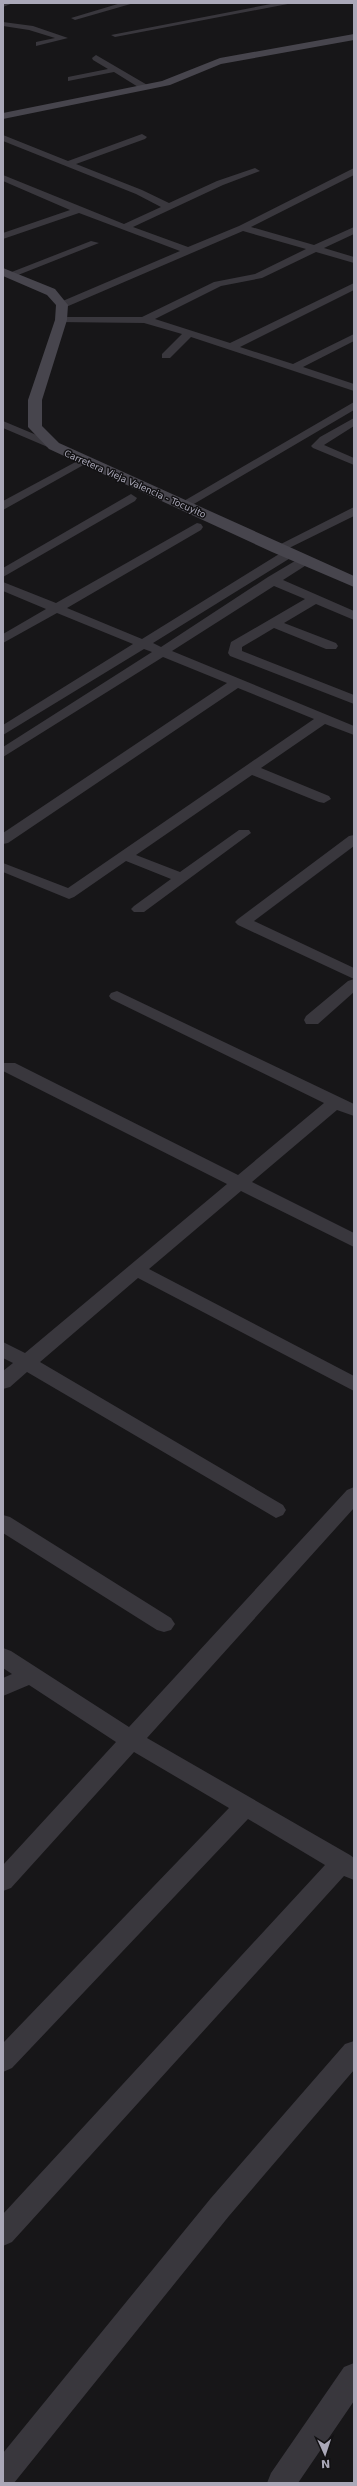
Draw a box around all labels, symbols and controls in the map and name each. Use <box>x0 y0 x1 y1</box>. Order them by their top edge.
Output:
street label: Carretera Vieja Valencia - Tocuyito <box>63 448 208 520</box>
north arrow <box>305 2434 345 2474</box>
text: N <box>321 2457 330 2470</box>

